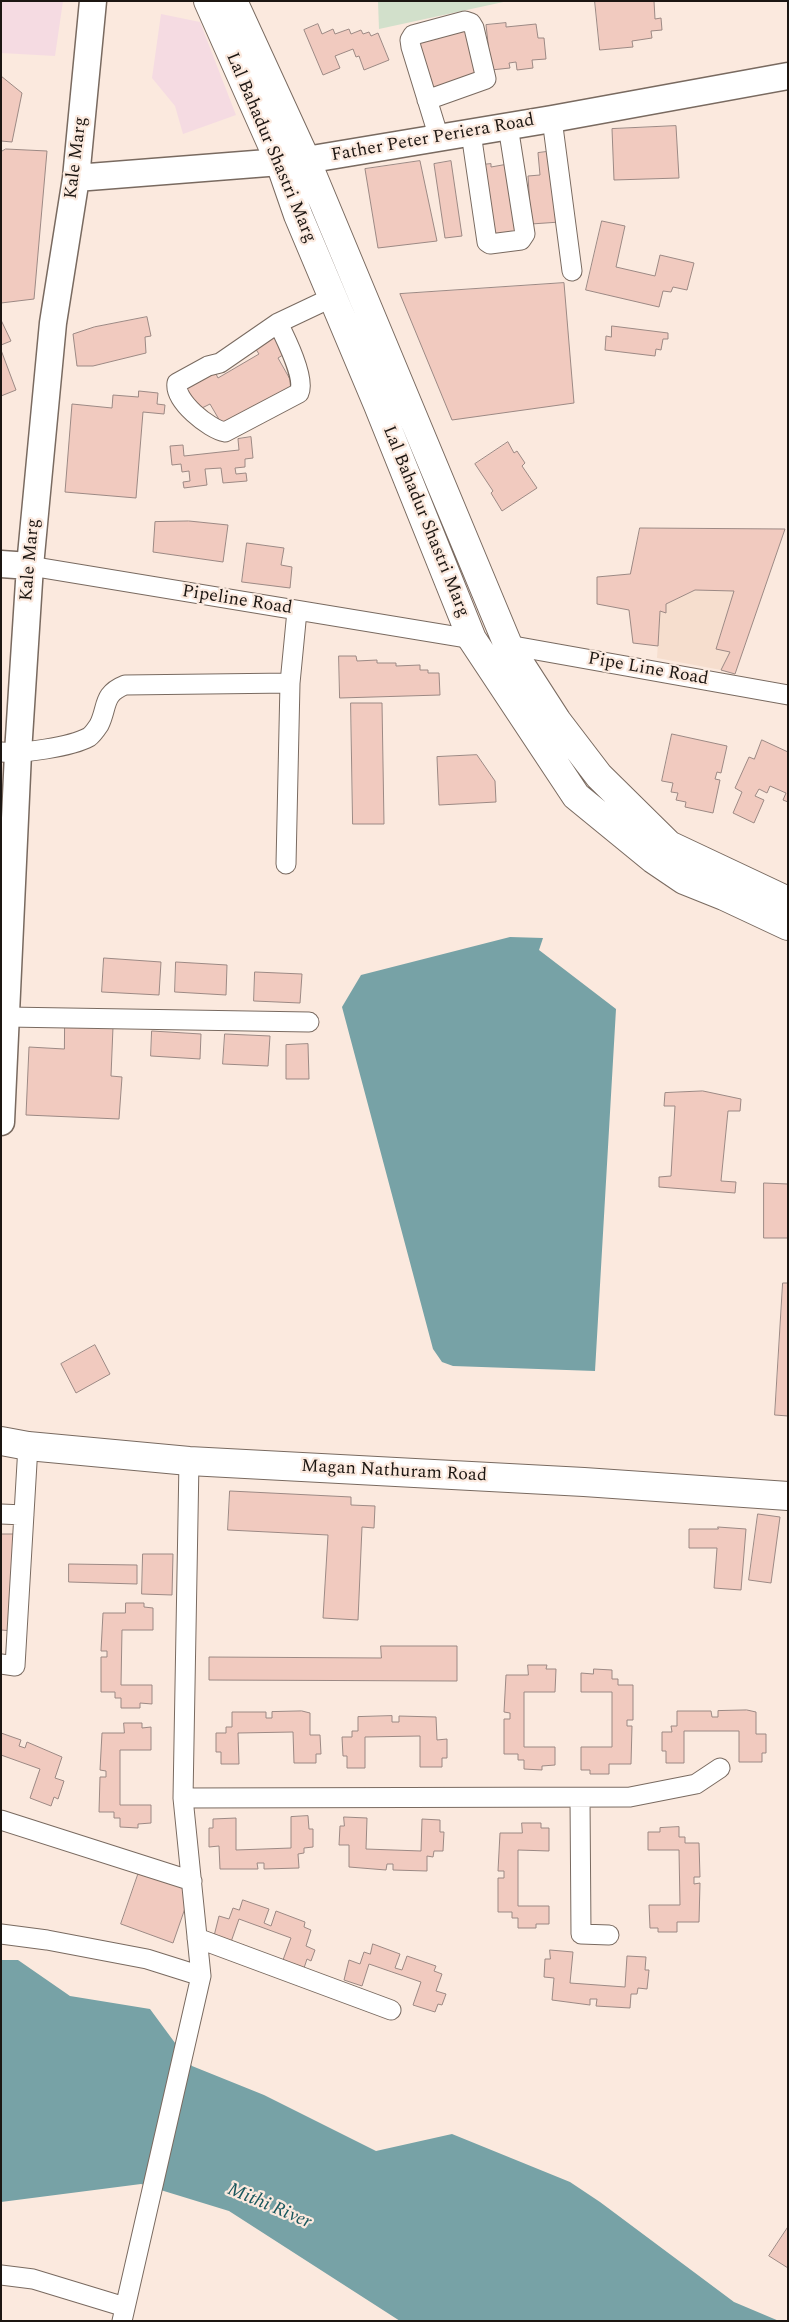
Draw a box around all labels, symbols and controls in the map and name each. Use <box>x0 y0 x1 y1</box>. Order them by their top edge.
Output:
street label: Lal Bahadur Shastri Marg <box>220 50 320 246</box>
street label: Father Peter Periera Road <box>330 110 536 168</box>
street label: Kale Marg <box>61 116 93 200</box>
street label: Lal Bahadur Shastri Marg <box>377 423 473 621</box>
street label: Kale Marg <box>17 518 45 602</box>
street label: Pipeline Road <box>180 582 294 620</box>
street label: Pipe Line Road <box>586 649 710 691</box>
street label: Magan Nathuram Road <box>301 1456 487 1488</box>
water label: Mithi River <box>223 2179 315 2235</box>

